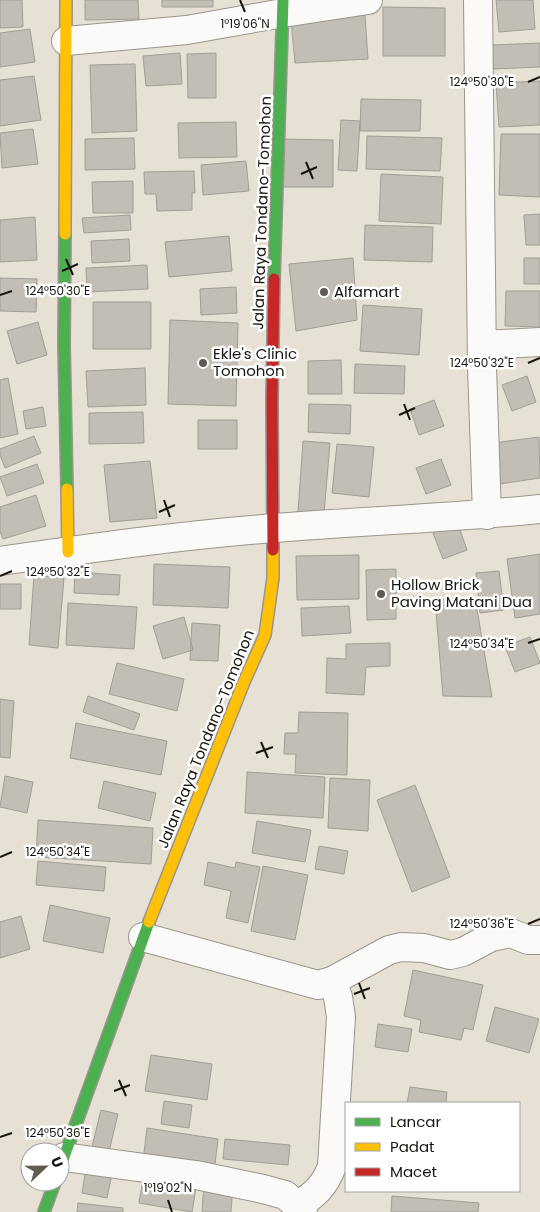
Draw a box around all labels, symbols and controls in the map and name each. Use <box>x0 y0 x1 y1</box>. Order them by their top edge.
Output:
text: 1°19'06"N <box>220 15 270 32</box>
text: 124°50'30"E <box>450 73 514 90</box>
street label: Jalan Raya Tondano-Tomohon <box>247 96 276 330</box>
place label: Alfamart <box>334 281 400 302</box>
text: 124°50'30"E <box>26 282 90 299</box>
marker: Alfamart <box>318 286 330 298</box>
place label: Ekle's Clinic Tomohon <box>213 343 297 381</box>
text: 124°50'32"E <box>450 354 514 371</box>
marker: Ekle's Clinic Tomohon <box>197 357 209 369</box>
text: 124°50'32"E <box>26 563 90 580</box>
place label: Hollow Brick Paving Matani Dua <box>391 574 532 612</box>
marker: Hollow Brick Paving Matani Dua <box>375 588 387 600</box>
street label: Jalan Raya Tondano-Tomohon <box>152 626 259 851</box>
text: 124°50'34"E <box>450 635 514 652</box>
text: 124°50'34"E <box>26 843 90 860</box>
text: 124°50'36"E <box>450 915 514 932</box>
legend <box>345 1102 520 1192</box>
text: Lancar <box>390 1111 441 1132</box>
text: 124°50'36"E <box>26 1124 90 1141</box>
text: Padat <box>390 1136 435 1157</box>
north arrow <box>20 1142 70 1192</box>
text: U <box>46 1154 68 1171</box>
text: Macet <box>390 1161 437 1182</box>
text: 1°19'02"N <box>144 1179 192 1196</box>

